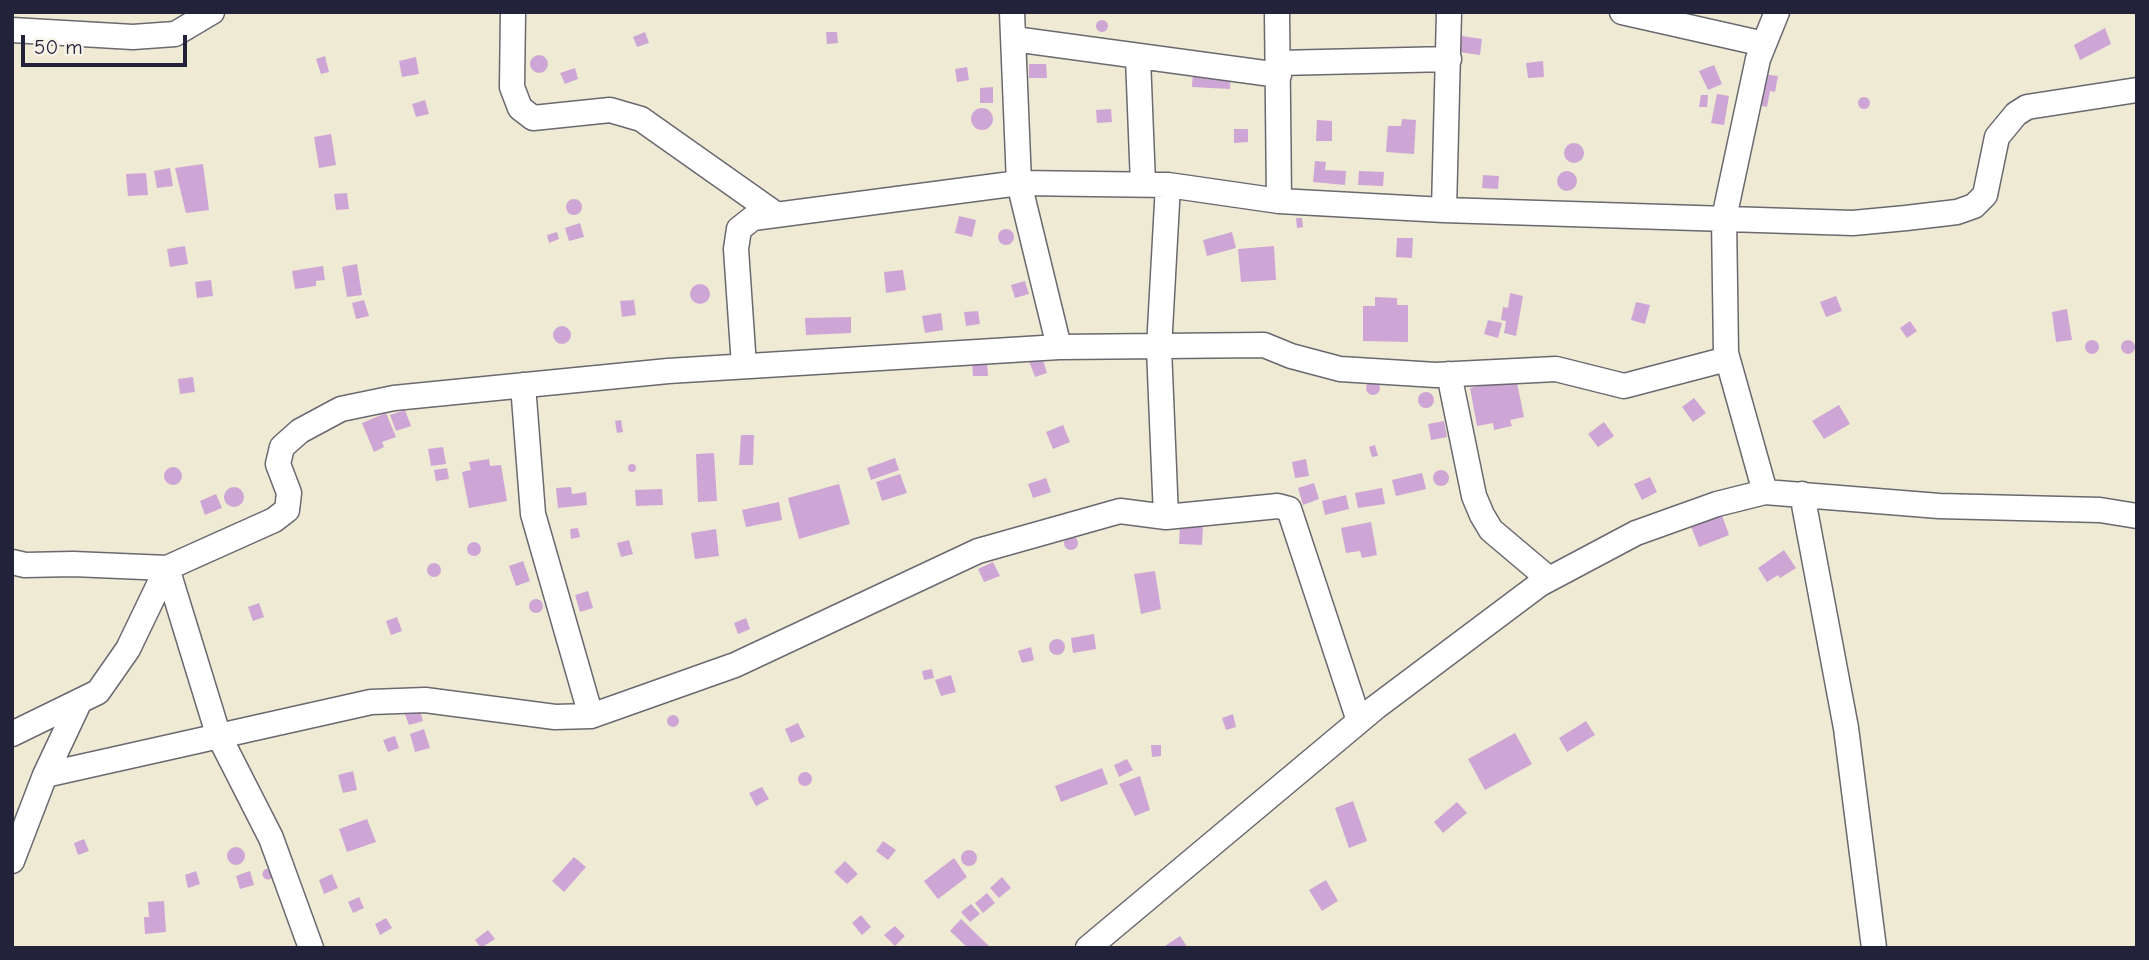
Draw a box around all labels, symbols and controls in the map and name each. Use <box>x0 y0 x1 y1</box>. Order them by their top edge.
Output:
scale bar <box>24 21 191 65</box>
text: 50 m <box>34 35 83 59</box>

